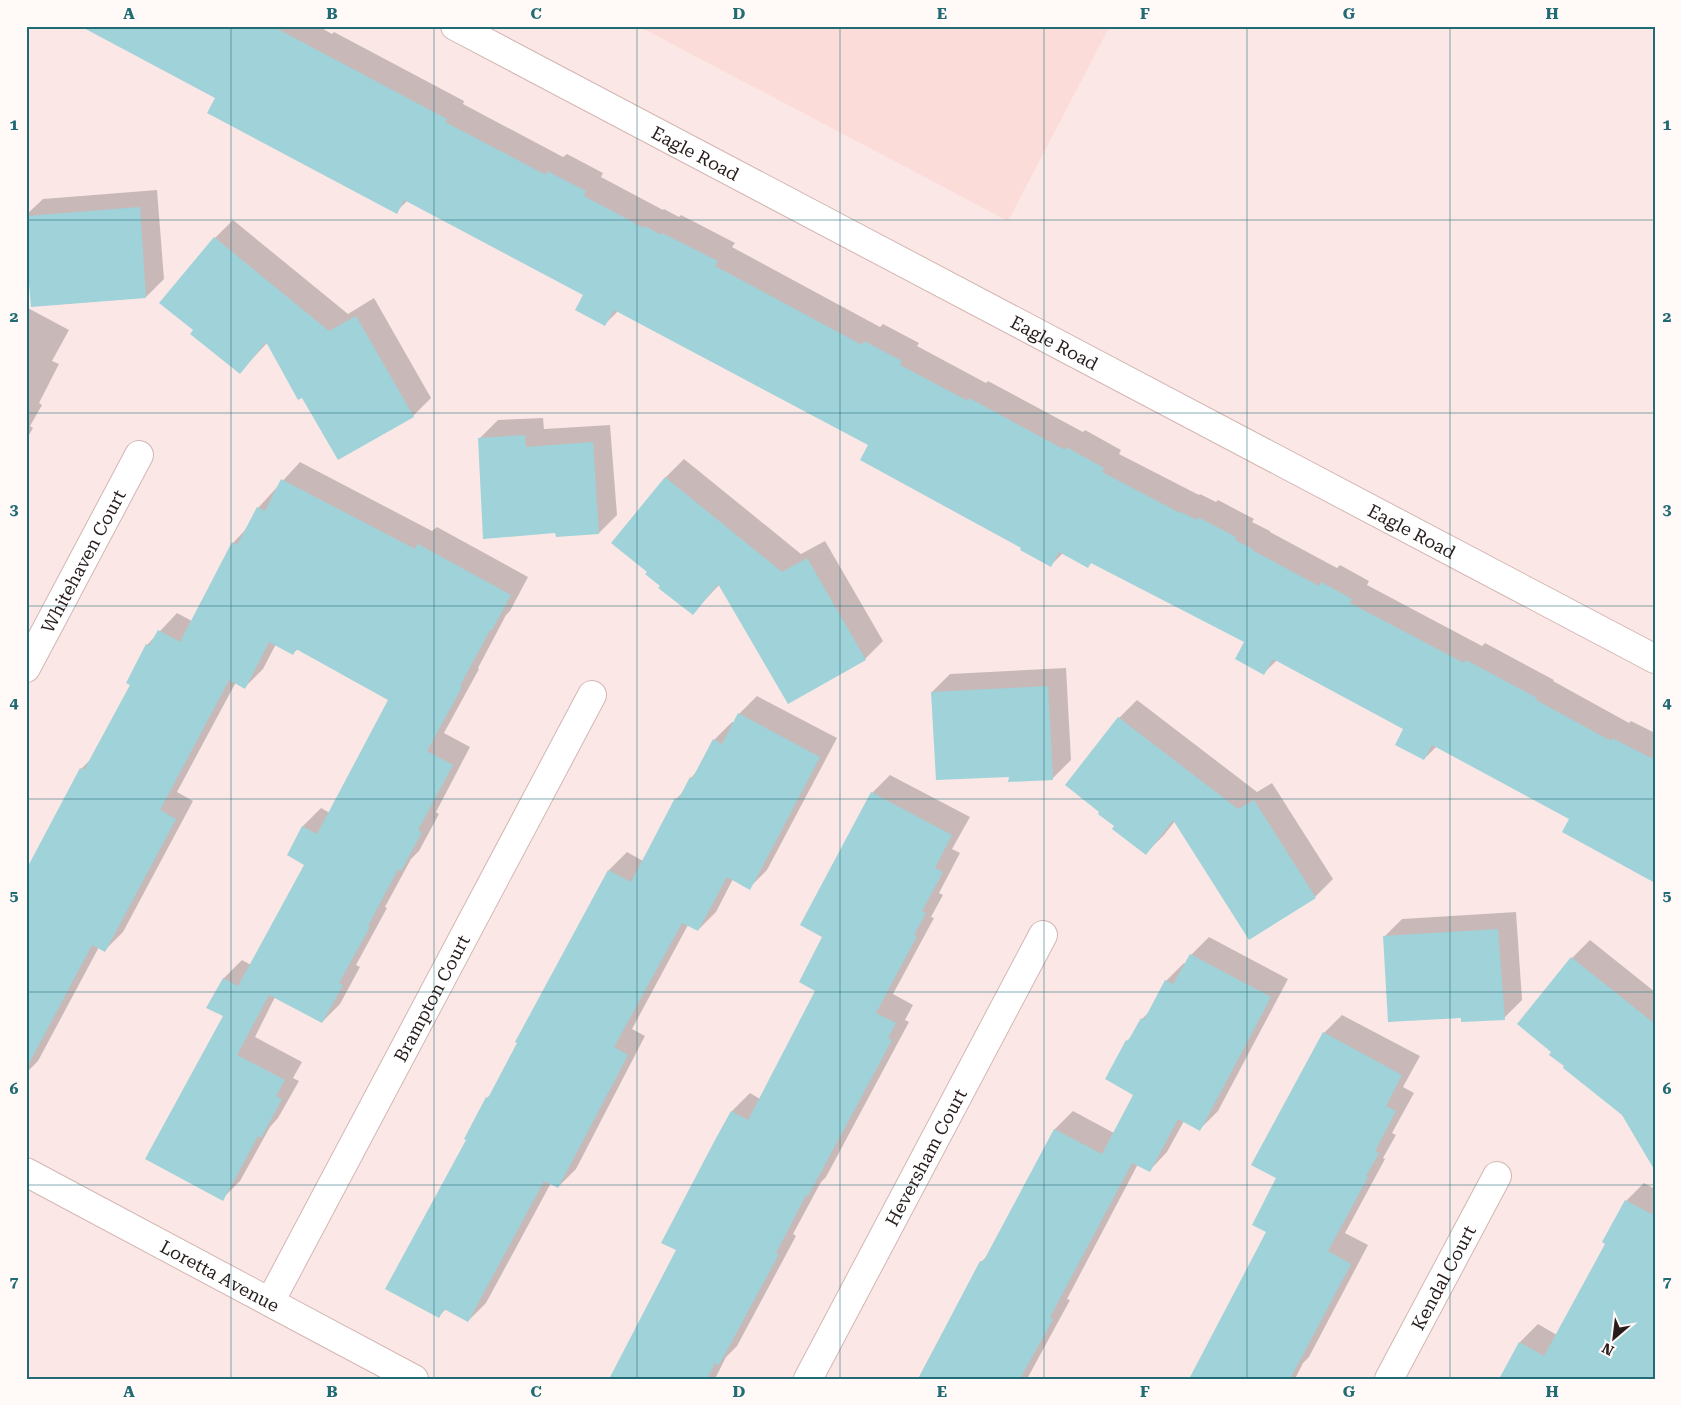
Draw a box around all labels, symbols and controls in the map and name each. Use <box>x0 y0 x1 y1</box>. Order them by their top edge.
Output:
text: A <box>123 4 135 23</box>
text: B <box>326 4 338 23</box>
text: C <box>530 4 542 23</box>
text: D <box>733 4 746 23</box>
text: E <box>937 4 947 23</box>
text: F <box>1140 4 1150 23</box>
text: G <box>1343 4 1356 23</box>
text: H <box>1545 4 1559 23</box>
text: 1 <box>10 115 19 134</box>
text: 1 <box>1663 115 1672 134</box>
street label: Eagle Road <box>648 121 743 185</box>
text: 2 <box>10 307 19 326</box>
text: 2 <box>1663 307 1672 326</box>
street label: Eagle Road <box>1007 311 1102 374</box>
street label: Whitehaven Court <box>36 486 129 636</box>
street label: Eagle Road <box>1365 499 1460 563</box>
text: 3 <box>10 500 19 519</box>
text: 3 <box>1663 500 1672 519</box>
text: 4 <box>10 693 19 712</box>
text: 4 <box>1663 693 1672 712</box>
text: 5 <box>10 886 19 905</box>
text: 5 <box>1663 886 1672 905</box>
street label: Brampton Court <box>389 931 474 1065</box>
text: 6 <box>10 1079 19 1098</box>
text: 6 <box>1663 1079 1672 1098</box>
street label: Heversham Court <box>880 1085 971 1229</box>
street label: Kendal Court <box>1407 1221 1480 1333</box>
street label: Loretta Avenue <box>157 1235 283 1316</box>
text: 7 <box>10 1272 19 1291</box>
text: 7 <box>1663 1272 1672 1291</box>
north arrow <box>1588 1312 1638 1362</box>
text: N <box>1599 1340 1616 1359</box>
text: A <box>123 1382 135 1401</box>
text: B <box>326 1382 338 1401</box>
text: C <box>530 1382 542 1401</box>
text: D <box>733 1382 746 1401</box>
text: E <box>937 1382 947 1401</box>
text: F <box>1140 1382 1150 1401</box>
text: G <box>1343 1382 1356 1401</box>
text: H <box>1545 1382 1559 1401</box>

